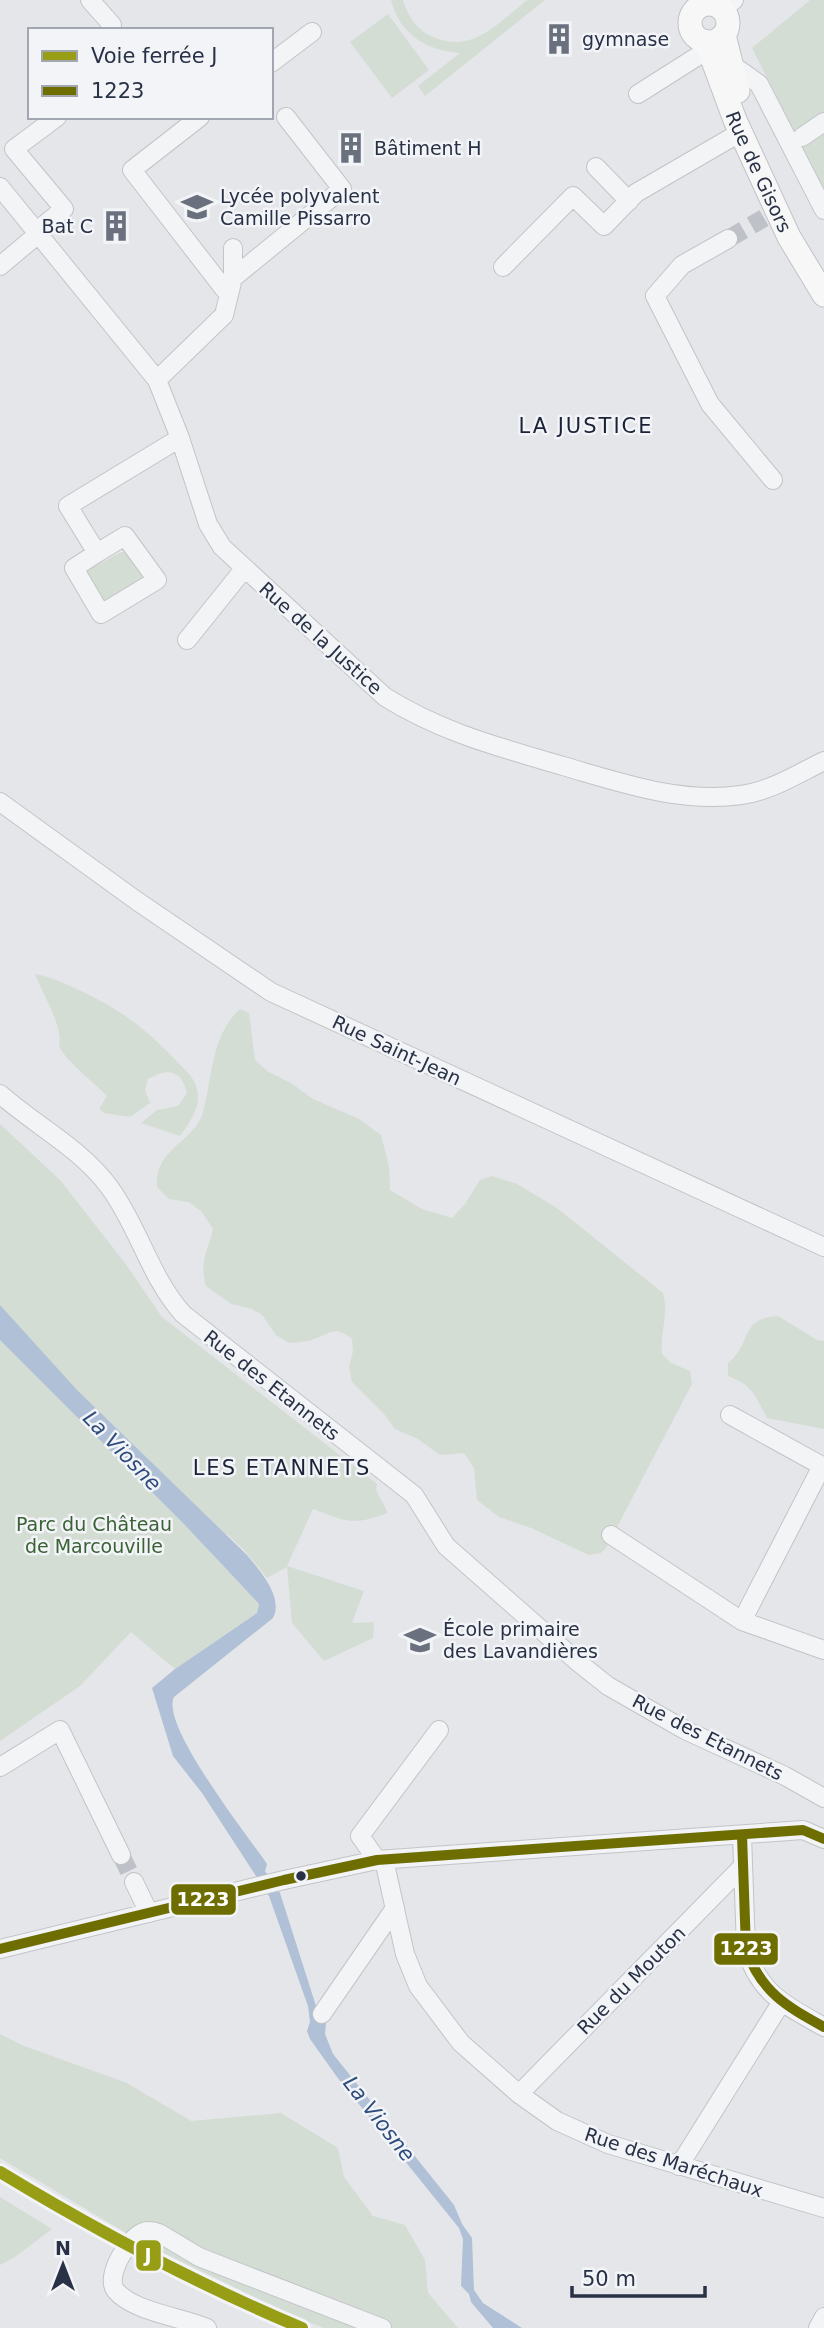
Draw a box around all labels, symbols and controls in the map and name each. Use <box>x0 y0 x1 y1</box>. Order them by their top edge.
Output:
building icon: gymnase <box>542 22 576 56</box>
legend <box>28 28 273 119</box>
place label: gymnase <box>582 28 669 50</box>
text: Voie ferrée J <box>91 44 217 68</box>
text: 1223 <box>91 79 144 103</box>
street label: Rue de Gisors <box>722 108 796 236</box>
building icon: Bâtiment H <box>334 131 368 165</box>
place label: Bâtiment H <box>374 137 481 159</box>
place label: Lycée polyvalent Camille Pissarro <box>220 185 380 229</box>
school or university icon: Lycée polyvalent Camille Pissarro <box>180 190 214 224</box>
building icon: Bat C <box>99 209 133 243</box>
place label: Bat C <box>42 215 93 237</box>
district label: LA JUSTICE <box>518 414 654 438</box>
street label: Rue de la Justice <box>255 577 387 699</box>
street label: Rue Saint-Jean <box>329 1011 465 1089</box>
street label: Rue des Etannets <box>200 1325 344 1445</box>
water label: La Viosne <box>78 1406 166 1496</box>
district label: LES ETANNETS <box>193 1456 371 1480</box>
park label: Parc du Château de Marcouville <box>16 1513 172 1557</box>
place label: École primaire des Lavandières <box>443 1618 598 1662</box>
school or university icon: École primaire des Lavandières <box>403 1623 437 1657</box>
street label: Rue des Etannets <box>629 1690 787 1784</box>
unlabelled marker <box>294 1869 308 1883</box>
line badge: 1223 <box>170 1883 237 1916</box>
text: 1223 <box>177 1888 229 1910</box>
street label: Rue du Mouton <box>573 1922 689 2038</box>
line badge: 1223 <box>713 1932 779 1966</box>
text: 1223 <box>720 1937 772 1959</box>
water label: La Viosne <box>338 2072 420 2166</box>
street label: Rue des Maréchaux <box>582 2123 766 2201</box>
north arrow <box>28 2230 98 2300</box>
text: N <box>55 2237 71 2259</box>
line badge: J <box>135 2239 162 2272</box>
text: J <box>142 2244 152 2266</box>
scale bar <box>572 2254 705 2298</box>
text: 50 m <box>582 2267 636 2291</box>

